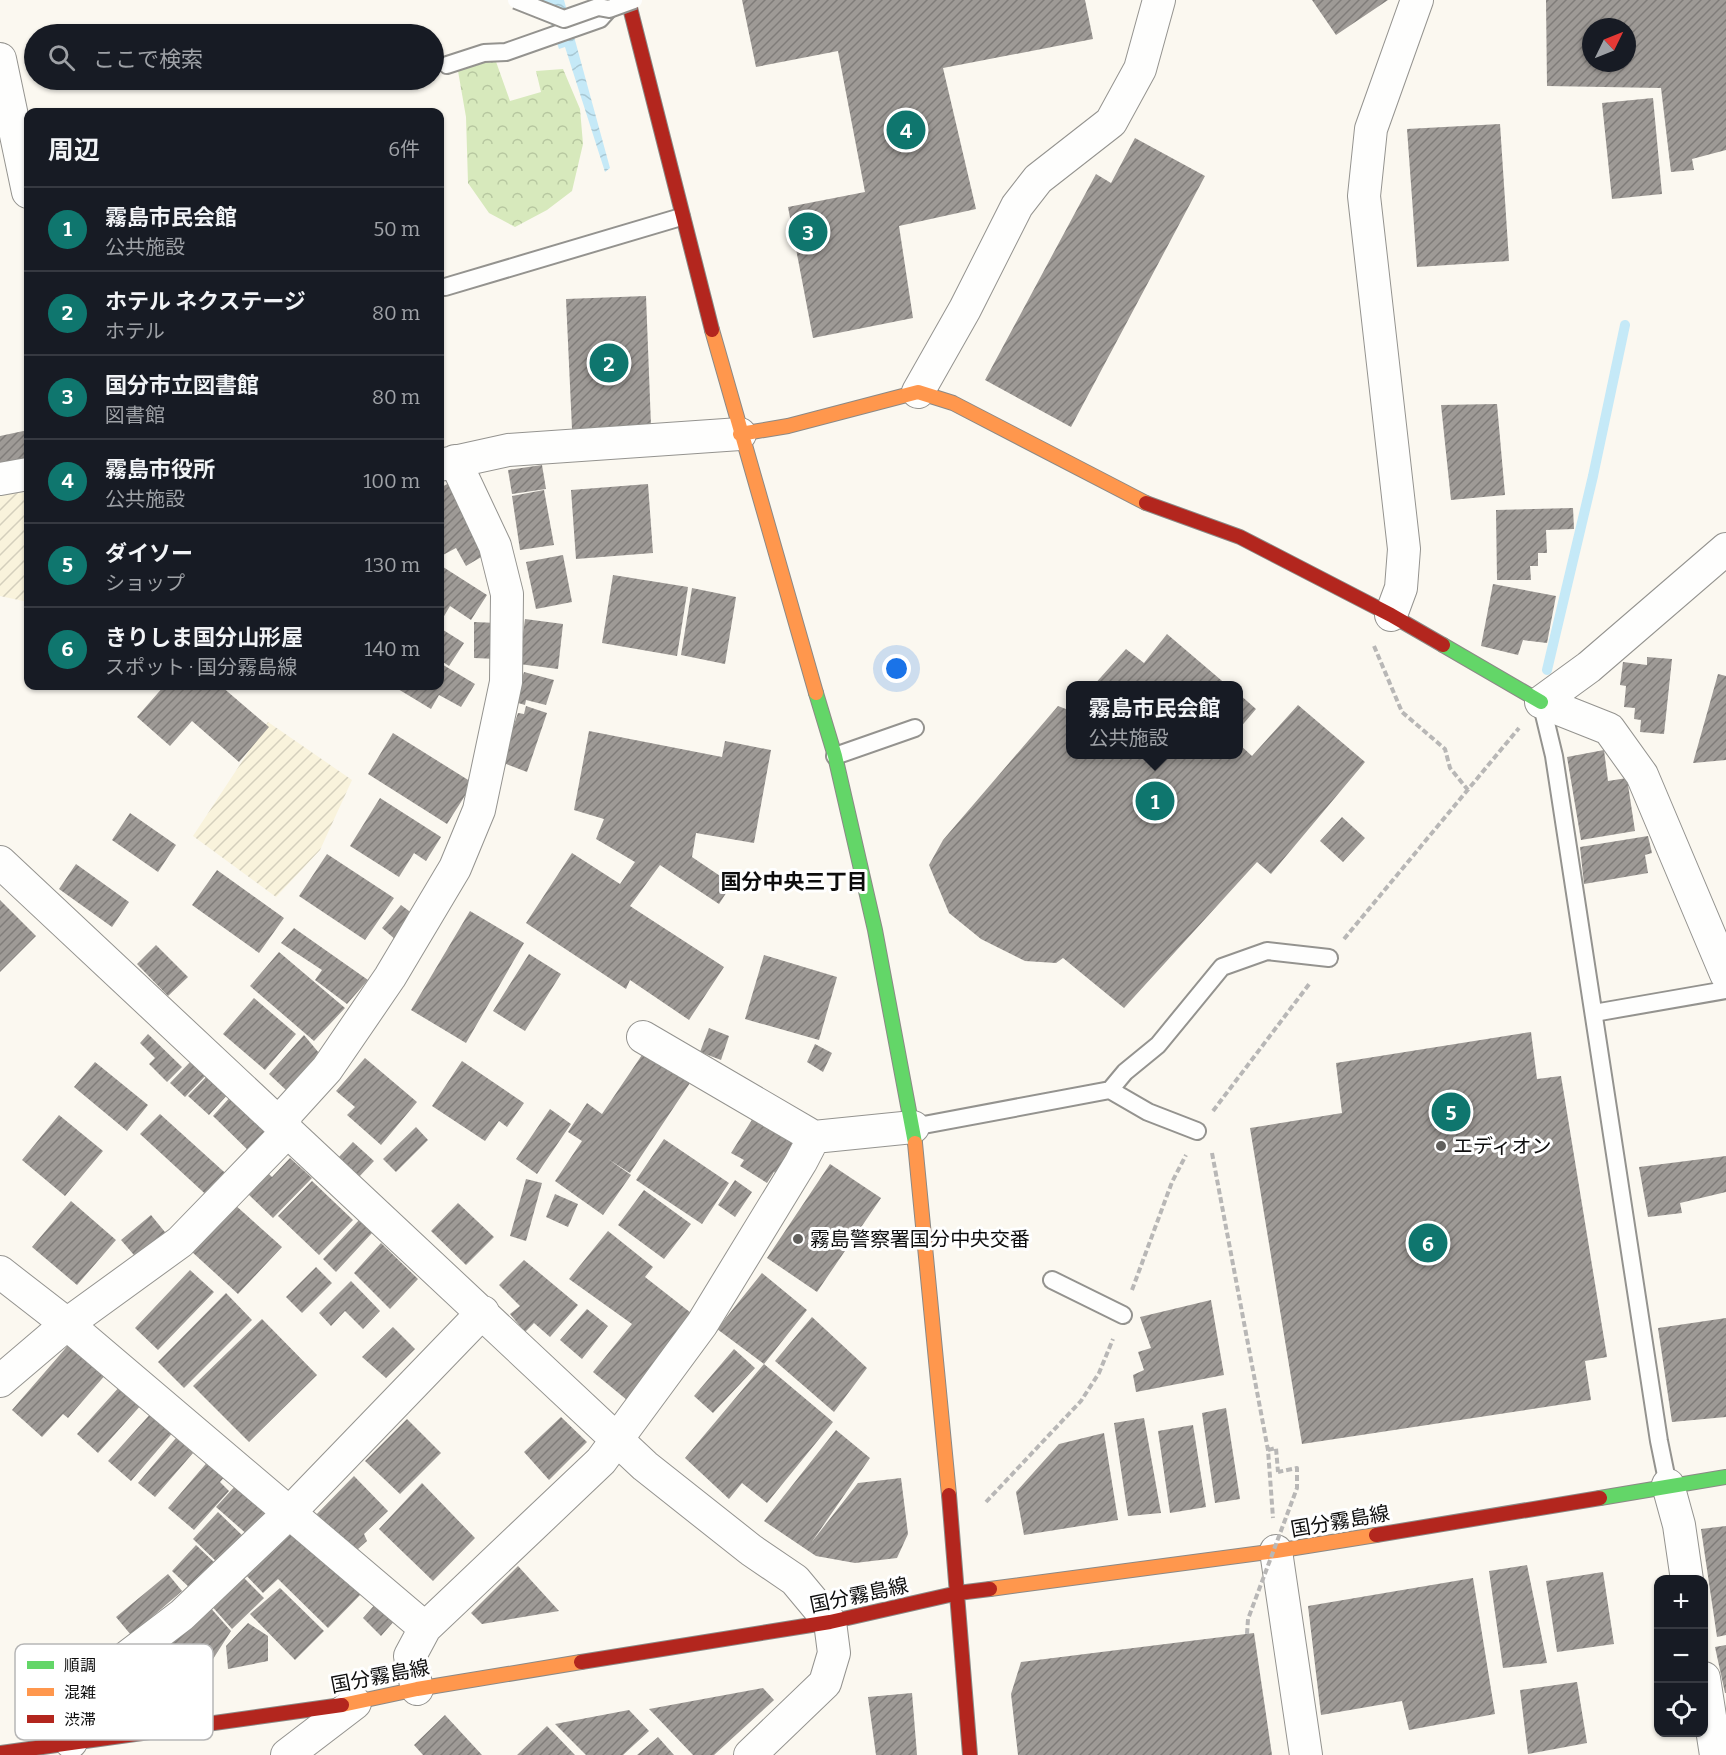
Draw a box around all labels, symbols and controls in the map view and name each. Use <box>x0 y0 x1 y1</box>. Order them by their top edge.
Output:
north arrow <box>1582 18 1636 72</box>
search box <box>24 24 444 90</box>
icon: search <box>45 41 78 74</box>
text: ここで検索 <box>93 46 203 73</box>
pin: 4 <box>886 108 926 152</box>
text: 周辺 <box>48 135 100 166</box>
text: 6件 <box>388 137 420 161</box>
text: 霧島市民会館 <box>105 204 237 231</box>
pin: 3 <box>788 210 828 254</box>
text: 1 <box>63 217 72 241</box>
text: 50 m <box>373 217 420 241</box>
text: 公共施設 <box>105 235 185 259</box>
text: ホテル ネクステージ <box>105 288 306 315</box>
text: 2 <box>62 301 73 325</box>
text: 80 m <box>372 301 420 325</box>
text: ホテル <box>105 319 165 343</box>
pin: 2 <box>590 340 628 386</box>
text: 国分市立図書館 <box>105 372 259 399</box>
text: 3 <box>62 385 73 409</box>
text: 80 m <box>372 385 420 409</box>
text: 図書館 <box>105 403 165 427</box>
text: 霧島市役所 <box>105 456 215 483</box>
text: 4 <box>61 469 74 493</box>
text: 100 m <box>363 469 420 493</box>
text: 公共施設 <box>105 487 185 511</box>
text: ダイソー <box>105 540 193 567</box>
text: 5 <box>62 553 73 577</box>
text: 130 m <box>365 553 420 577</box>
text: ショップ <box>105 571 185 595</box>
text: きりしま国分山形屋 <box>105 624 303 651</box>
text: 6 <box>62 637 73 661</box>
text: 140 m <box>364 637 420 661</box>
your location <box>882 654 911 683</box>
text: スポット · 国分霧島線 <box>105 655 297 679</box>
popup <box>1066 681 1243 759</box>
text: 霧島市民会館 <box>1088 695 1221 722</box>
text: 公共施設 <box>1088 726 1168 750</box>
pin: 1 <box>1136 778 1174 824</box>
district label: 国分中央三丁目 <box>721 869 868 895</box>
pin: 5 <box>1432 1090 1470 1134</box>
place label: エディオン <box>1453 1134 1552 1158</box>
marker: エディオン <box>1434 1139 1448 1153</box>
pin: 6 <box>1408 1220 1448 1266</box>
place label: 霧島警察署国分中央交番 <box>810 1227 1030 1251</box>
marker: 霧島警察署国分中央交番 <box>791 1232 805 1246</box>
street label: 国分霧島線 <box>1289 1500 1391 1542</box>
street label: 国分霧島線 <box>808 1573 910 1617</box>
map controls <box>1654 1575 1708 1737</box>
button: + <box>1654 1575 1708 1629</box>
button: − <box>1654 1629 1708 1683</box>
legend <box>15 1644 213 1740</box>
street label: 国分霧島線 <box>329 1655 431 1697</box>
text: 順調 <box>64 1656 96 1675</box>
text: 混雑 <box>64 1683 96 1702</box>
button: locate <box>1654 1683 1708 1737</box>
text: 渋滞 <box>64 1710 96 1729</box>

